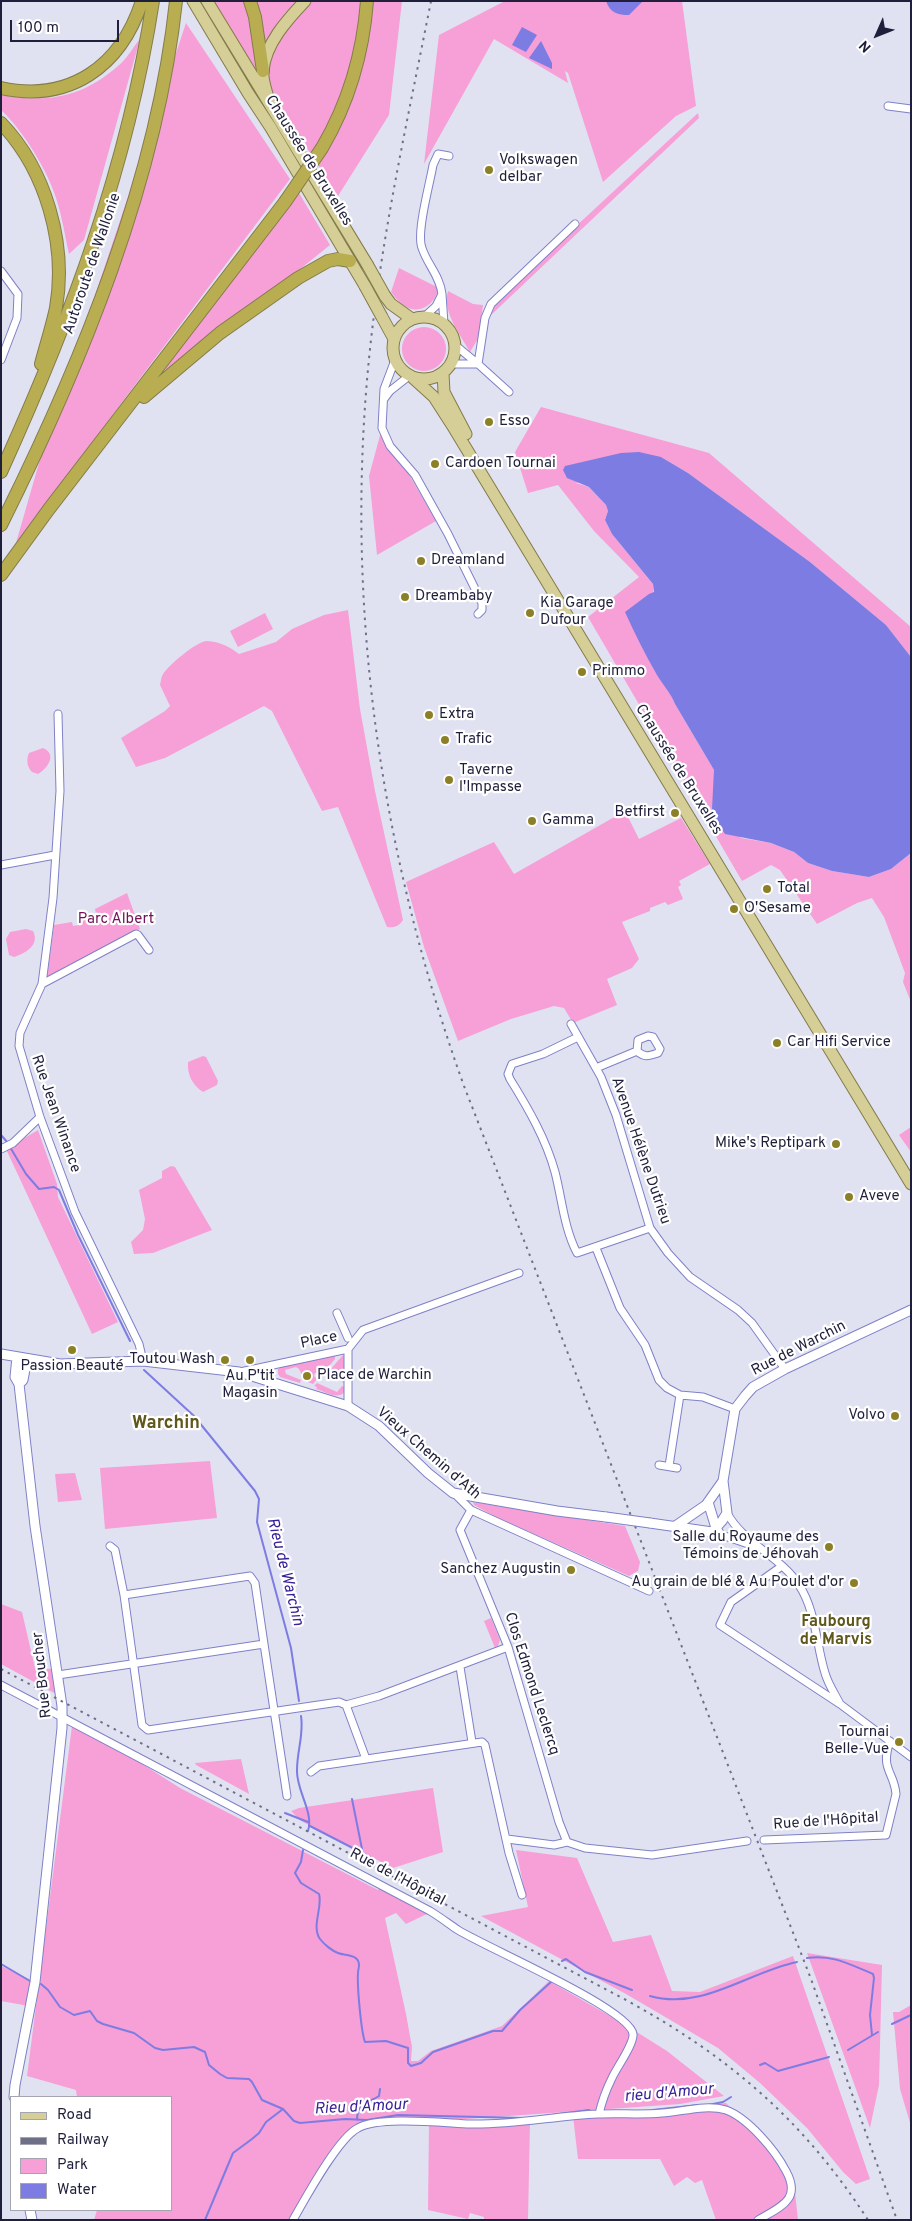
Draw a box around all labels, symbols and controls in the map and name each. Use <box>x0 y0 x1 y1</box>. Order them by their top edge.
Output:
scale bar <box>12 10 121 42</box>
north arrow <box>852 10 902 60</box>
text: 100 m <box>18 19 59 38</box>
text: N <box>856 36 875 55</box>
street label: Chaussée de Bruxelles <box>261 92 355 230</box>
place label: Volkswagen delbar <box>499 152 578 187</box>
marker: Volkswagen delbar <box>483 164 495 176</box>
street label: Autoroute de Wallonie <box>60 191 126 337</box>
place label: Esso <box>499 413 530 431</box>
marker: Esso <box>483 416 495 428</box>
place label: Cardoen Tournai <box>445 455 556 473</box>
marker: Cardoen Tournai <box>429 458 441 470</box>
place label: Dreamland <box>431 552 505 570</box>
marker: Dreamland <box>415 555 427 567</box>
place label: Dreambaby <box>415 588 492 606</box>
marker: Dreambaby <box>399 591 411 603</box>
place label: Kia Garage Dufour <box>540 595 614 630</box>
marker: Kia Garage Dufour <box>524 607 536 619</box>
place label: Primmo <box>592 663 645 681</box>
marker: Primmo <box>576 666 588 678</box>
street label: Chaussée de Bruxelles <box>631 701 725 839</box>
place label: Extra <box>439 706 474 724</box>
marker: Extra <box>423 709 435 721</box>
place label: Trafic <box>455 731 492 749</box>
marker: Trafic <box>439 734 451 746</box>
place label: Taverne l'Impasse <box>459 762 522 797</box>
marker: Taverne l'Impasse <box>443 774 455 786</box>
place label: Betfirst <box>615 804 665 822</box>
marker: Betfirst <box>669 807 681 819</box>
place label: Gamma <box>542 812 594 830</box>
marker: Gamma <box>526 815 538 827</box>
place label: Total <box>777 880 810 898</box>
marker: Total <box>761 883 773 895</box>
place label: O'Sesame <box>744 900 811 918</box>
marker: O'Sesame <box>728 903 740 915</box>
park label: Parc Albert <box>78 911 154 929</box>
place label: Car Hifi Service <box>787 1034 891 1052</box>
marker: Car Hifi Service <box>771 1037 783 1049</box>
street label: Rue Jean Winance <box>26 1053 84 1175</box>
street label: Avenue Hélène Dutrieu <box>606 1075 674 1227</box>
place label: Mike's Reptipark <box>715 1135 826 1153</box>
marker: Mike's Reptipark <box>830 1138 842 1150</box>
place label: Aveve <box>859 1188 899 1206</box>
marker: Aveve <box>843 1191 855 1203</box>
street label: Rue de Warchin <box>749 1317 849 1381</box>
street label: Place <box>299 1328 339 1354</box>
marker: Passion Beauté <box>66 1344 78 1356</box>
place label: Toutou Wash <box>129 1351 215 1369</box>
marker: Toutou Wash <box>219 1354 231 1366</box>
marker: Au P'tit Magasin <box>244 1354 256 1366</box>
place label: Passion Beauté <box>20 1358 124 1376</box>
place label: Place de Warchin <box>317 1367 432 1385</box>
place label: Au P'tit Magasin <box>222 1368 278 1403</box>
marker: Place de Warchin <box>301 1370 313 1382</box>
street label: Vieux Chemin d'Ath <box>372 1404 484 1504</box>
place label: Volvo <box>848 1407 885 1425</box>
marker: Volvo <box>889 1410 901 1422</box>
district label: Warchin <box>132 1413 200 1435</box>
water label: Rieu de Warchin <box>261 1516 307 1628</box>
place label: Salle du Royaume des Témoins de Jéhovah <box>672 1529 819 1564</box>
marker: Salle du Royaume des Témoins de Jéhovah <box>823 1541 835 1553</box>
place label: Sanchez Augustin <box>440 1561 561 1579</box>
marker: Sanchez Augustin <box>565 1564 577 1576</box>
place label: Au grain de blé & Au Poulet d'or <box>631 1574 844 1592</box>
marker: Au grain de blé & Au Poulet d'or <box>848 1577 860 1589</box>
street label: Clos Edmond Leclercq <box>499 1610 563 1758</box>
district label: Faubourg de Marvis <box>800 1613 872 1651</box>
street label: Rue Boucher <box>30 1631 56 1719</box>
place label: Tournai Belle-Vue <box>824 1724 889 1759</box>
marker: Tournai Belle-Vue <box>893 1736 905 1748</box>
street label: Rue de l'Hôpital <box>773 1809 879 1835</box>
street label: Rue de l'Hôpital <box>346 1845 448 1911</box>
water label: rieu d'Amour <box>624 2081 714 2107</box>
legend <box>10 2096 172 2211</box>
water label: Rieu d'Amour <box>314 2096 408 2120</box>
text: Road <box>57 2106 92 2125</box>
text: Railway <box>57 2131 109 2150</box>
text: Park <box>57 2156 88 2175</box>
text: Water <box>57 2181 96 2200</box>

